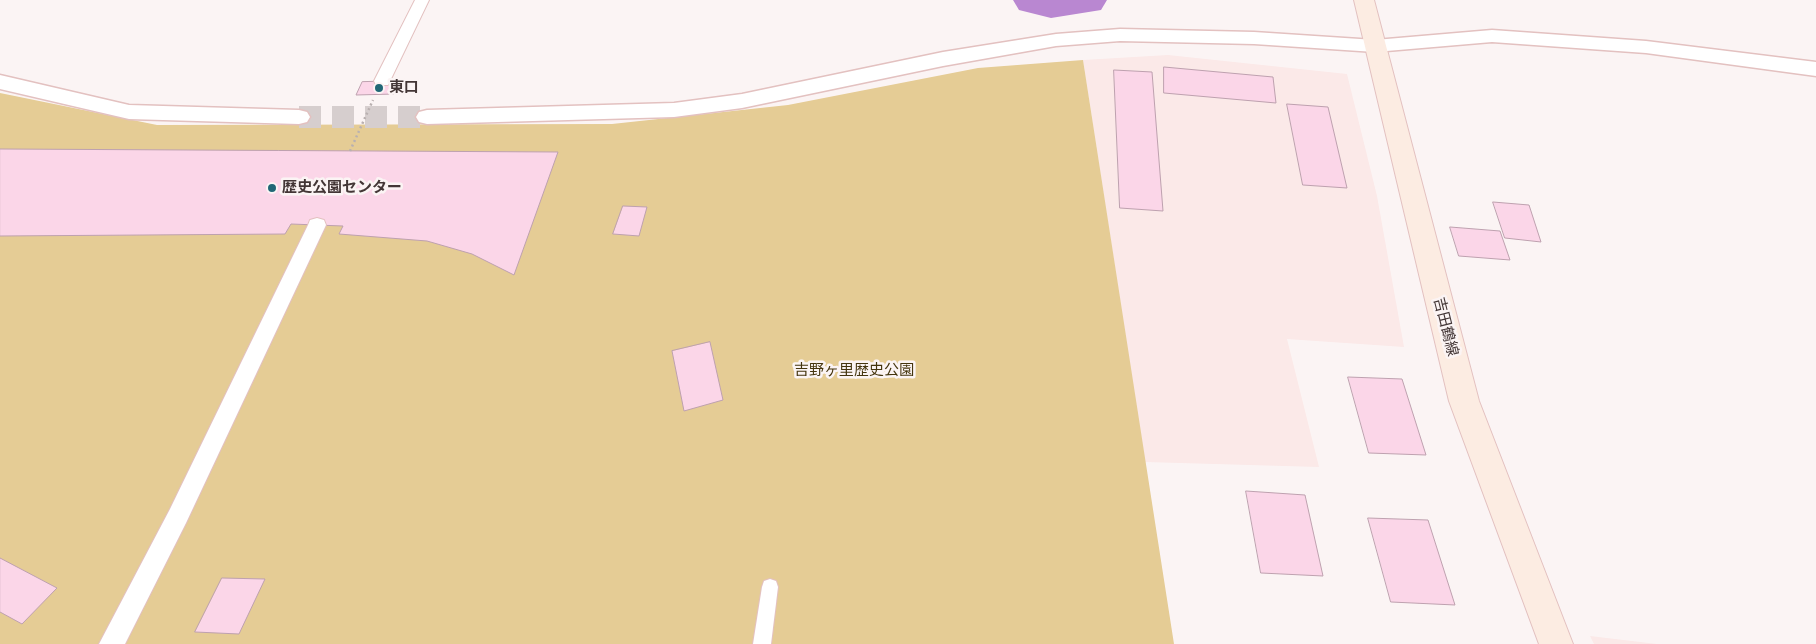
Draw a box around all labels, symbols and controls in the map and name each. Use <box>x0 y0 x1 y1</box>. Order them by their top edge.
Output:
place label: 東口 <box>389 79 419 97</box>
marker: 東口 <box>373 82 385 94</box>
place label: 歴史公園センター <box>282 179 402 197</box>
marker: 歴史公園センター <box>266 182 278 194</box>
street label: 吉田鶴線 <box>1429 296 1461 358</box>
park label: 吉野ヶ里歴史公園 <box>794 362 914 380</box>

